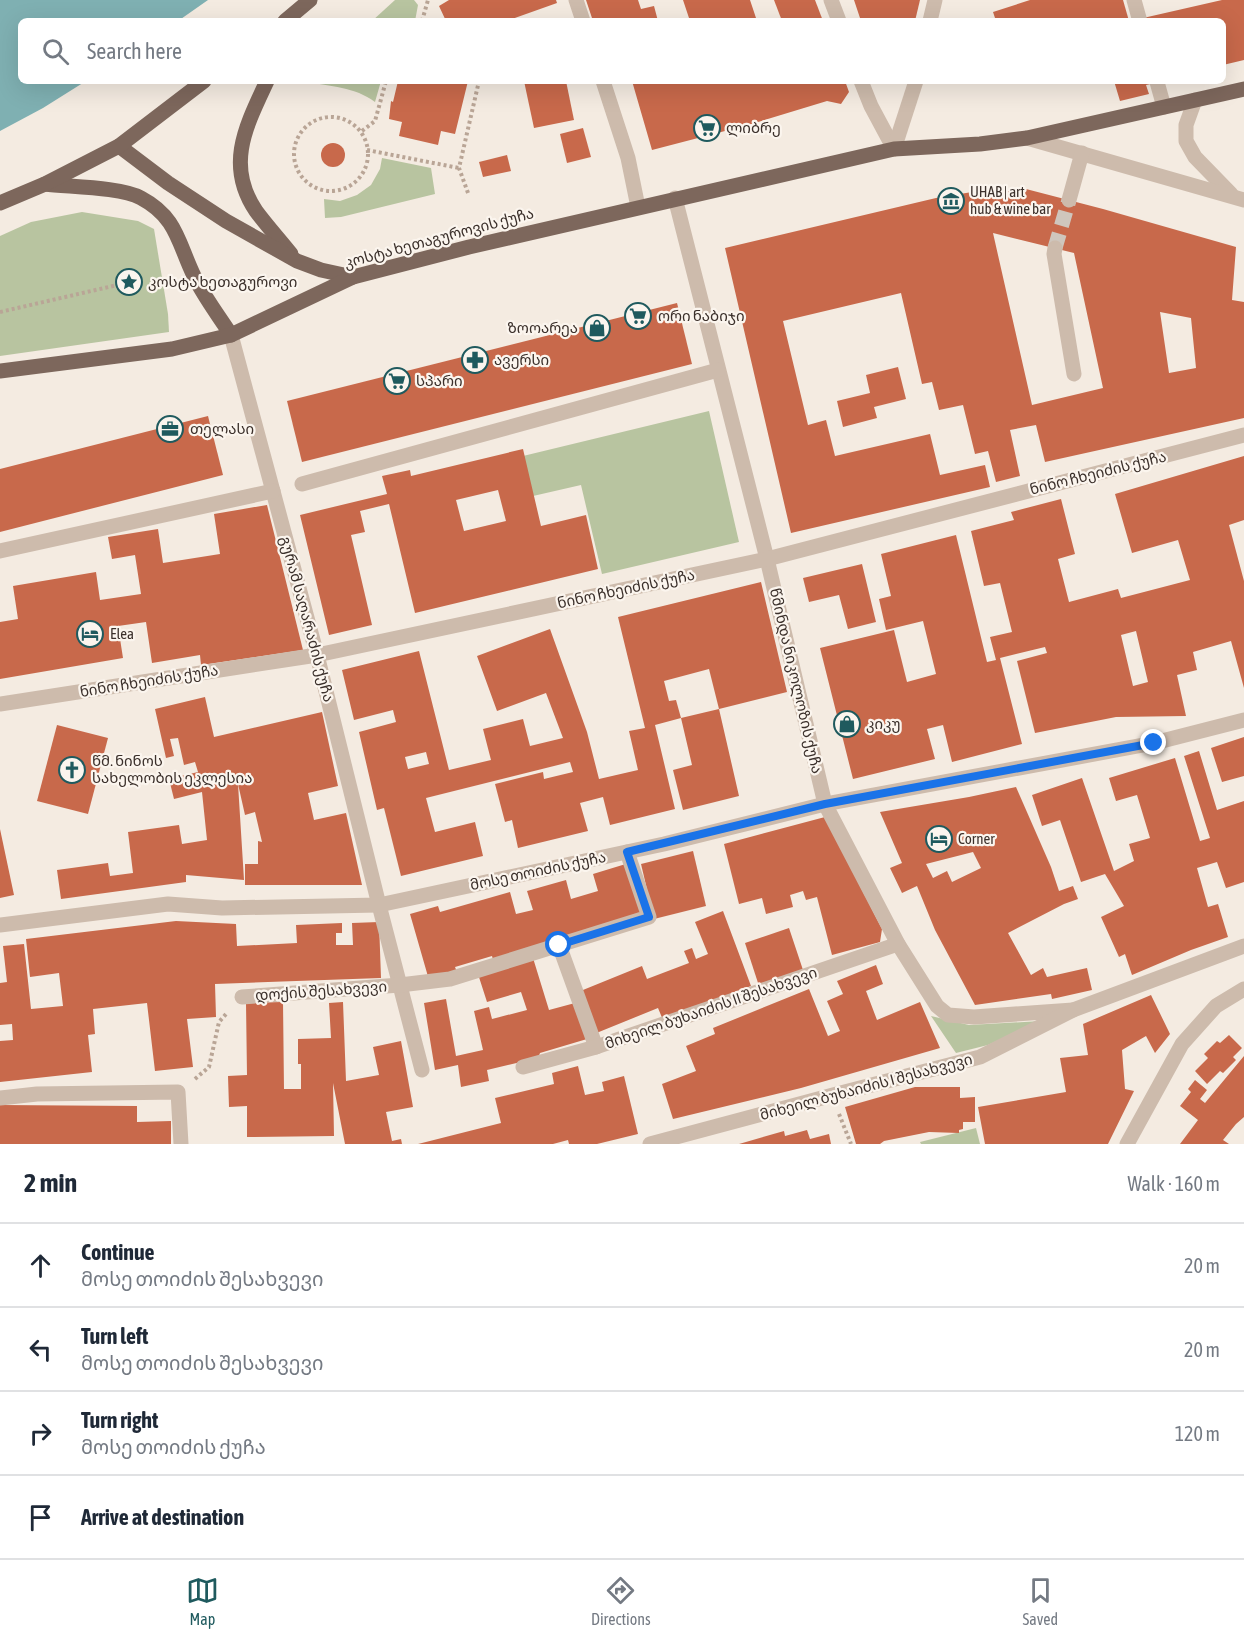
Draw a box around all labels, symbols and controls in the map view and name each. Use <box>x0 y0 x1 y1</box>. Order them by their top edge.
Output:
search box <box>18 18 1226 84</box>
icon: search <box>39 35 72 68</box>
text: Search here <box>87 38 182 64</box>
supermarket icon: ლიბრე <box>692 113 722 143</box>
place label: ლიბრე <box>726 119 781 137</box>
place label: UHAB | art hub & wine bar <box>970 183 1051 217</box>
museum icon: UHAB | art hub & wine bar <box>936 186 966 216</box>
street label: კოსტა ხეთაგუროვის ქუჩა <box>342 204 536 272</box>
place icon: კოსტა ხეთაგუროვი <box>114 267 144 297</box>
place label: კოსტა ხეთაგუროვი <box>148 273 297 291</box>
supermarket icon: ორი ნაბიჯი <box>623 301 653 331</box>
place label: ორი ნაბიჯი <box>658 307 745 325</box>
shop icon: ზოოარეა <box>582 313 612 343</box>
place label: ზოოარეა <box>508 319 578 337</box>
pharmacy icon: ავერსი <box>460 345 490 375</box>
place label: ავერსი <box>494 351 549 369</box>
supermarket icon: სპარი <box>382 366 412 396</box>
place label: სპარი <box>416 372 463 389</box>
office icon: თელასი <box>155 414 185 444</box>
place label: თელასი <box>190 420 254 438</box>
street label: ნინო ჩხეიძის ქუჩა <box>1028 447 1168 499</box>
street label: გურამ საღარაძის ქუჩა <box>276 534 338 704</box>
street label: ნინო ჩხეიძის ქუჩა <box>556 566 696 612</box>
street label: წმინდა ნიკოლოზის ქუჩა <box>766 586 826 776</box>
hotel icon: Elea <box>75 619 105 649</box>
place label: Elea <box>110 625 134 642</box>
street label: ნინო ჩხეიძის ქუჩა <box>78 661 220 701</box>
shop icon: კიკუ <box>832 709 862 739</box>
place label: კიკუ <box>866 715 901 733</box>
route end <box>1140 729 1166 755</box>
place label: წმ. ნინოს სახელობის ეკლესია <box>92 752 252 787</box>
church icon: წმ. ნინოს სახელობის ეკლესია <box>57 755 87 785</box>
hotel icon: Corner <box>924 824 954 854</box>
place label: Corner <box>958 830 995 847</box>
street label: მოსე თოიძის ქუჩა <box>468 848 608 894</box>
route start <box>545 931 571 957</box>
street label: მიხეილ ბუხაიძის II შესახვევი <box>603 963 819 1053</box>
street label: დოქის შესახვევი <box>254 977 388 1005</box>
street label: მიხეილ ბუხაიძის I შესახვევი <box>758 1050 974 1124</box>
text: 2 min <box>24 1168 77 1198</box>
text: Walk · 160 m <box>1128 1172 1220 1195</box>
text: Continue <box>81 1239 155 1265</box>
icon: ahead <box>24 1249 57 1282</box>
text: 20 m <box>1184 1254 1220 1277</box>
text: მოსე თოიძის შესახვევი <box>81 1267 324 1290</box>
text: Turn left <box>81 1323 148 1349</box>
icon: left <box>24 1333 57 1366</box>
text: 20 m <box>1184 1338 1220 1361</box>
text: მოსე თოიძის შესახვევი <box>81 1351 324 1374</box>
text: Turn right <box>81 1407 158 1433</box>
icon: right <box>24 1417 57 1450</box>
text: 120 m <box>1175 1422 1220 1445</box>
text: მოსე თოიძის ქუჩა <box>81 1435 266 1458</box>
icon: arrive <box>24 1501 57 1534</box>
text: Arrive at destination <box>81 1504 244 1530</box>
tab: Map <box>186 1574 219 1628</box>
tab: Directions <box>591 1574 651 1628</box>
tab: Saved <box>1023 1574 1058 1628</box>

